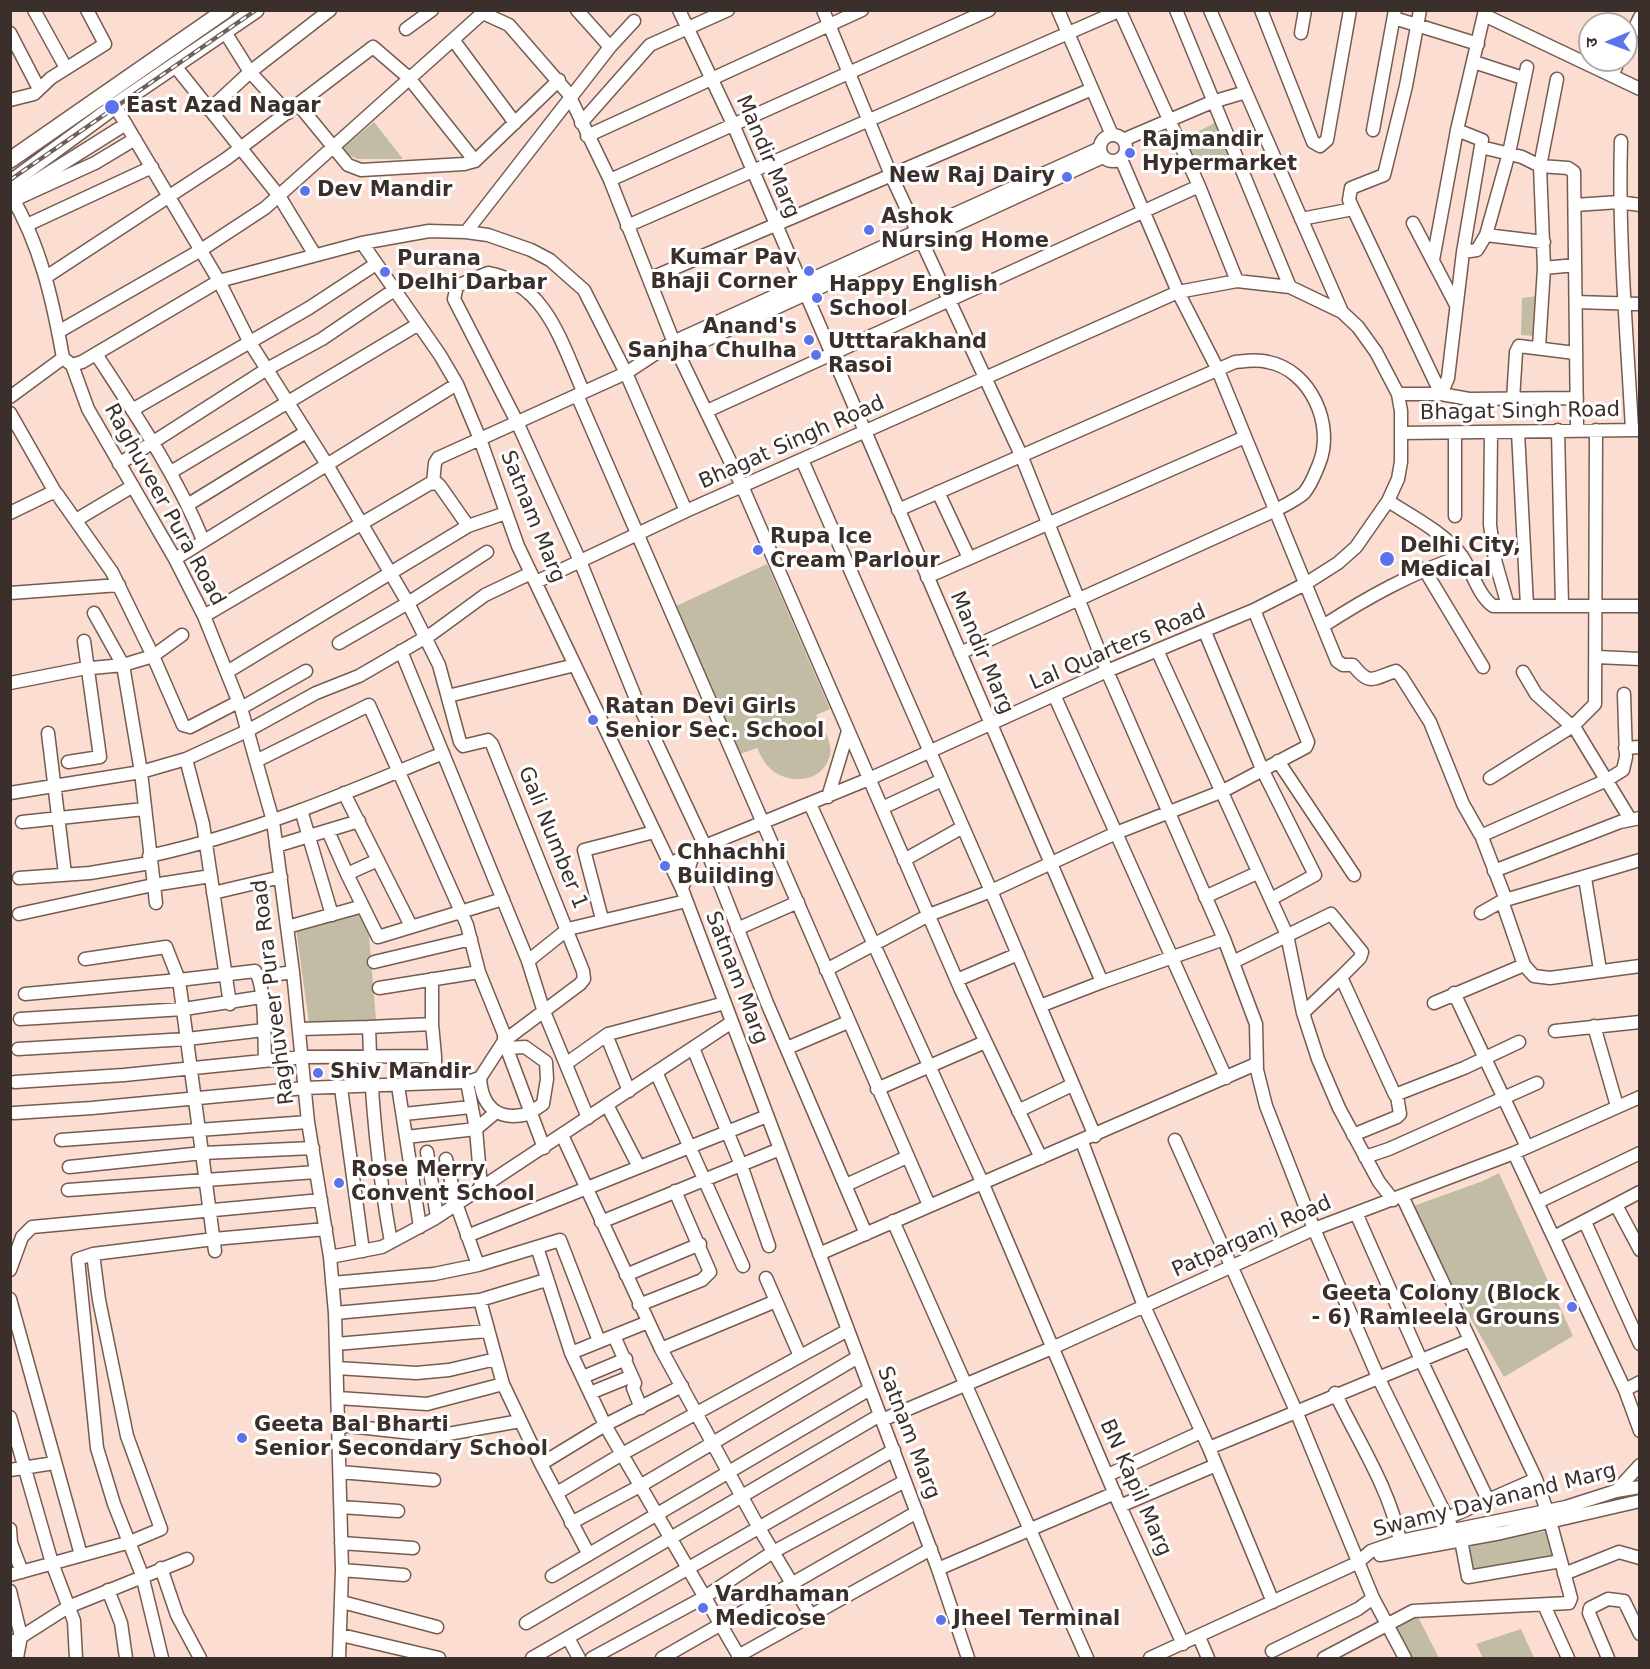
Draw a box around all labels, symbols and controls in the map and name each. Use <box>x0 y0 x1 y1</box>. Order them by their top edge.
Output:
north arrow <box>1578 12 1638 72</box>
text: उ <box>1582 37 1601 47</box>
street label: Mandir Marg <box>730 92 804 222</box>
place label: East Azad Nagar <box>126 94 321 120</box>
marker: East Azad Nagar <box>103 98 121 116</box>
place label: Rajmandir Hypermarket <box>1142 128 1297 178</box>
marker: Rajmandir Hypermarket <box>1123 146 1137 160</box>
place label: New Raj Dairy <box>889 164 1055 190</box>
marker: New Raj Dairy <box>1060 170 1074 184</box>
place label: Dev Mandir <box>317 178 452 204</box>
marker: Dev Mandir <box>298 184 312 198</box>
place label: Ashok Nursing Home <box>881 205 1049 255</box>
marker: Ashok Nursing Home <box>862 223 876 237</box>
place label: Kumar Pav Bhaji Corner <box>650 246 797 296</box>
place label: Purana Delhi Darbar <box>397 247 547 297</box>
marker: Kumar Pav Bhaji Corner <box>802 264 816 278</box>
marker: Purana Delhi Darbar <box>378 265 392 279</box>
place label: Happy English School <box>829 273 998 323</box>
marker: Happy English School <box>810 291 824 305</box>
place label: Anand's Sanjha Chulha <box>627 315 797 365</box>
place label: Utttarakhand Rasoi <box>828 330 987 380</box>
marker: Anand's Sanjha Chulha <box>802 333 816 347</box>
marker: Utttarakhand Rasoi <box>809 348 823 362</box>
street label: Bhagat Singh Road <box>695 391 889 495</box>
street label: Bhagat Singh Road <box>1420 398 1620 426</box>
street label: Raghuveer Pura Road <box>98 400 230 610</box>
street label: Satnam Marg <box>494 447 570 587</box>
place label: Rupa Ice Cream Parlour <box>770 525 940 575</box>
place label: Delhi City, Medical <box>1400 534 1521 584</box>
marker: Rupa Ice Cream Parlour <box>751 543 765 557</box>
marker: Delhi City, Medical <box>1378 550 1396 568</box>
street label: Mandir Marg <box>944 588 1018 718</box>
street label: Lal Quarters Road <box>1026 600 1210 696</box>
place label: Ratan Devi Girls Senior Sec. School <box>605 695 824 745</box>
marker: Ratan Devi Girls Senior Sec. School <box>586 713 600 727</box>
street label: Gali Number 1 <box>512 763 592 913</box>
place label: Chhachhi Building <box>677 841 786 891</box>
marker: Chhachhi Building <box>658 859 672 873</box>
street label: Raghuveer Pura Road <box>248 878 300 1106</box>
street label: Satnam Marg <box>699 908 773 1048</box>
place label: Shiv Mandir <box>330 1060 471 1086</box>
marker: Shiv Mandir <box>311 1066 325 1080</box>
place label: Rose Merry Convent School <box>351 1158 535 1208</box>
marker: Rose Merry Convent School <box>332 1176 346 1190</box>
street label: Patparganj Road <box>1168 1191 1336 1283</box>
place label: Geeta Colony (Block - 6) Ramleela Grouns <box>1311 1282 1560 1332</box>
marker: Geeta Colony (Block - 6) Ramleela Grouns <box>1565 1300 1579 1314</box>
street label: Satnam Marg <box>871 1363 945 1503</box>
place label: Geeta Bal Bharti Senior Secondary School <box>254 1413 548 1463</box>
street label: BN Kapil Marg <box>1094 1416 1176 1560</box>
marker: Geeta Bal Bharti Senior Secondary School <box>235 1431 249 1445</box>
street label: Swamy Dayanand Marg <box>1371 1459 1619 1543</box>
place label: Vardhaman Medicose <box>715 1583 850 1633</box>
marker: Vardhaman Medicose <box>696 1601 710 1615</box>
place label: Jheel Terminal <box>953 1607 1120 1633</box>
marker: Jheel Terminal <box>934 1613 948 1627</box>

